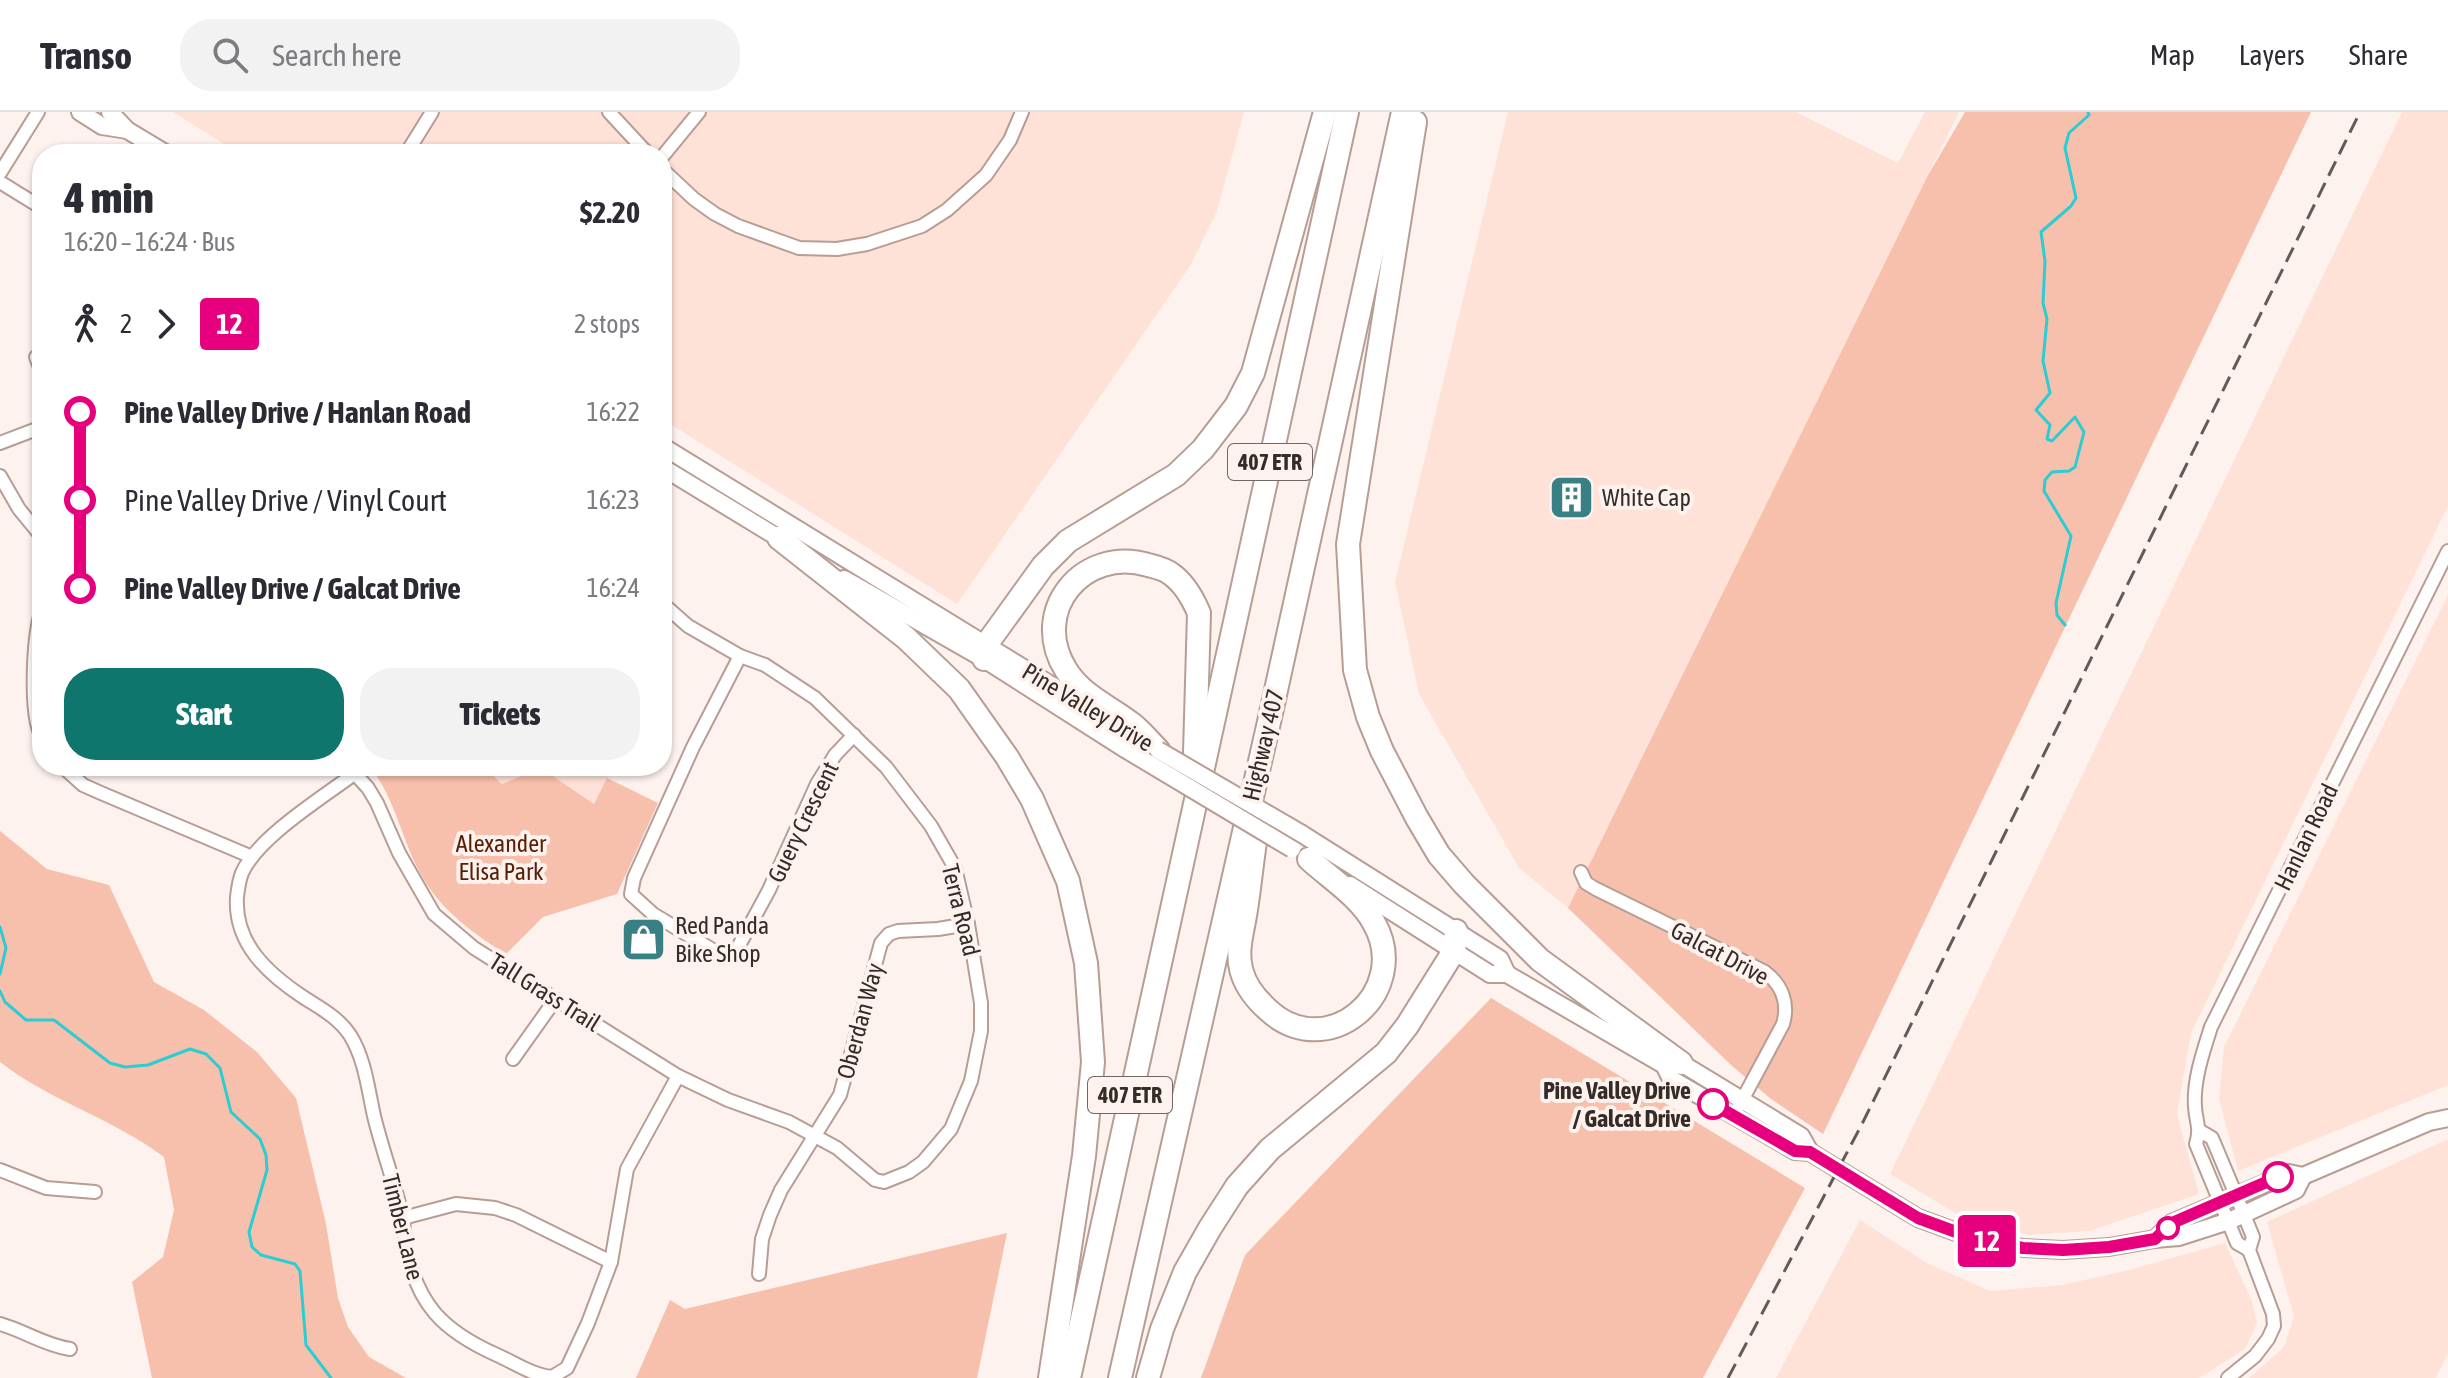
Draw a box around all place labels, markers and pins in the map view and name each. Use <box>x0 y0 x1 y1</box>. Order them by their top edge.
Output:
building icon: White Cap <box>1547 473 1595 521</box>
place label: White Cap <box>1602 484 1691 511</box>
place label: Red Panda Bike Shop <box>675 912 769 967</box>
shop icon: Red Panda Bike Shop <box>620 915 668 963</box>
place label: Pine Valley Drive / Galcat Drive <box>1543 1077 1691 1132</box>
marker: Pine Valley Drive / Galcat Drive <box>1698 1089 1728 1119</box>
unlabelled marker <box>2263 1162 2293 1192</box>
unlabelled marker <box>2157 1217 2179 1239</box>

